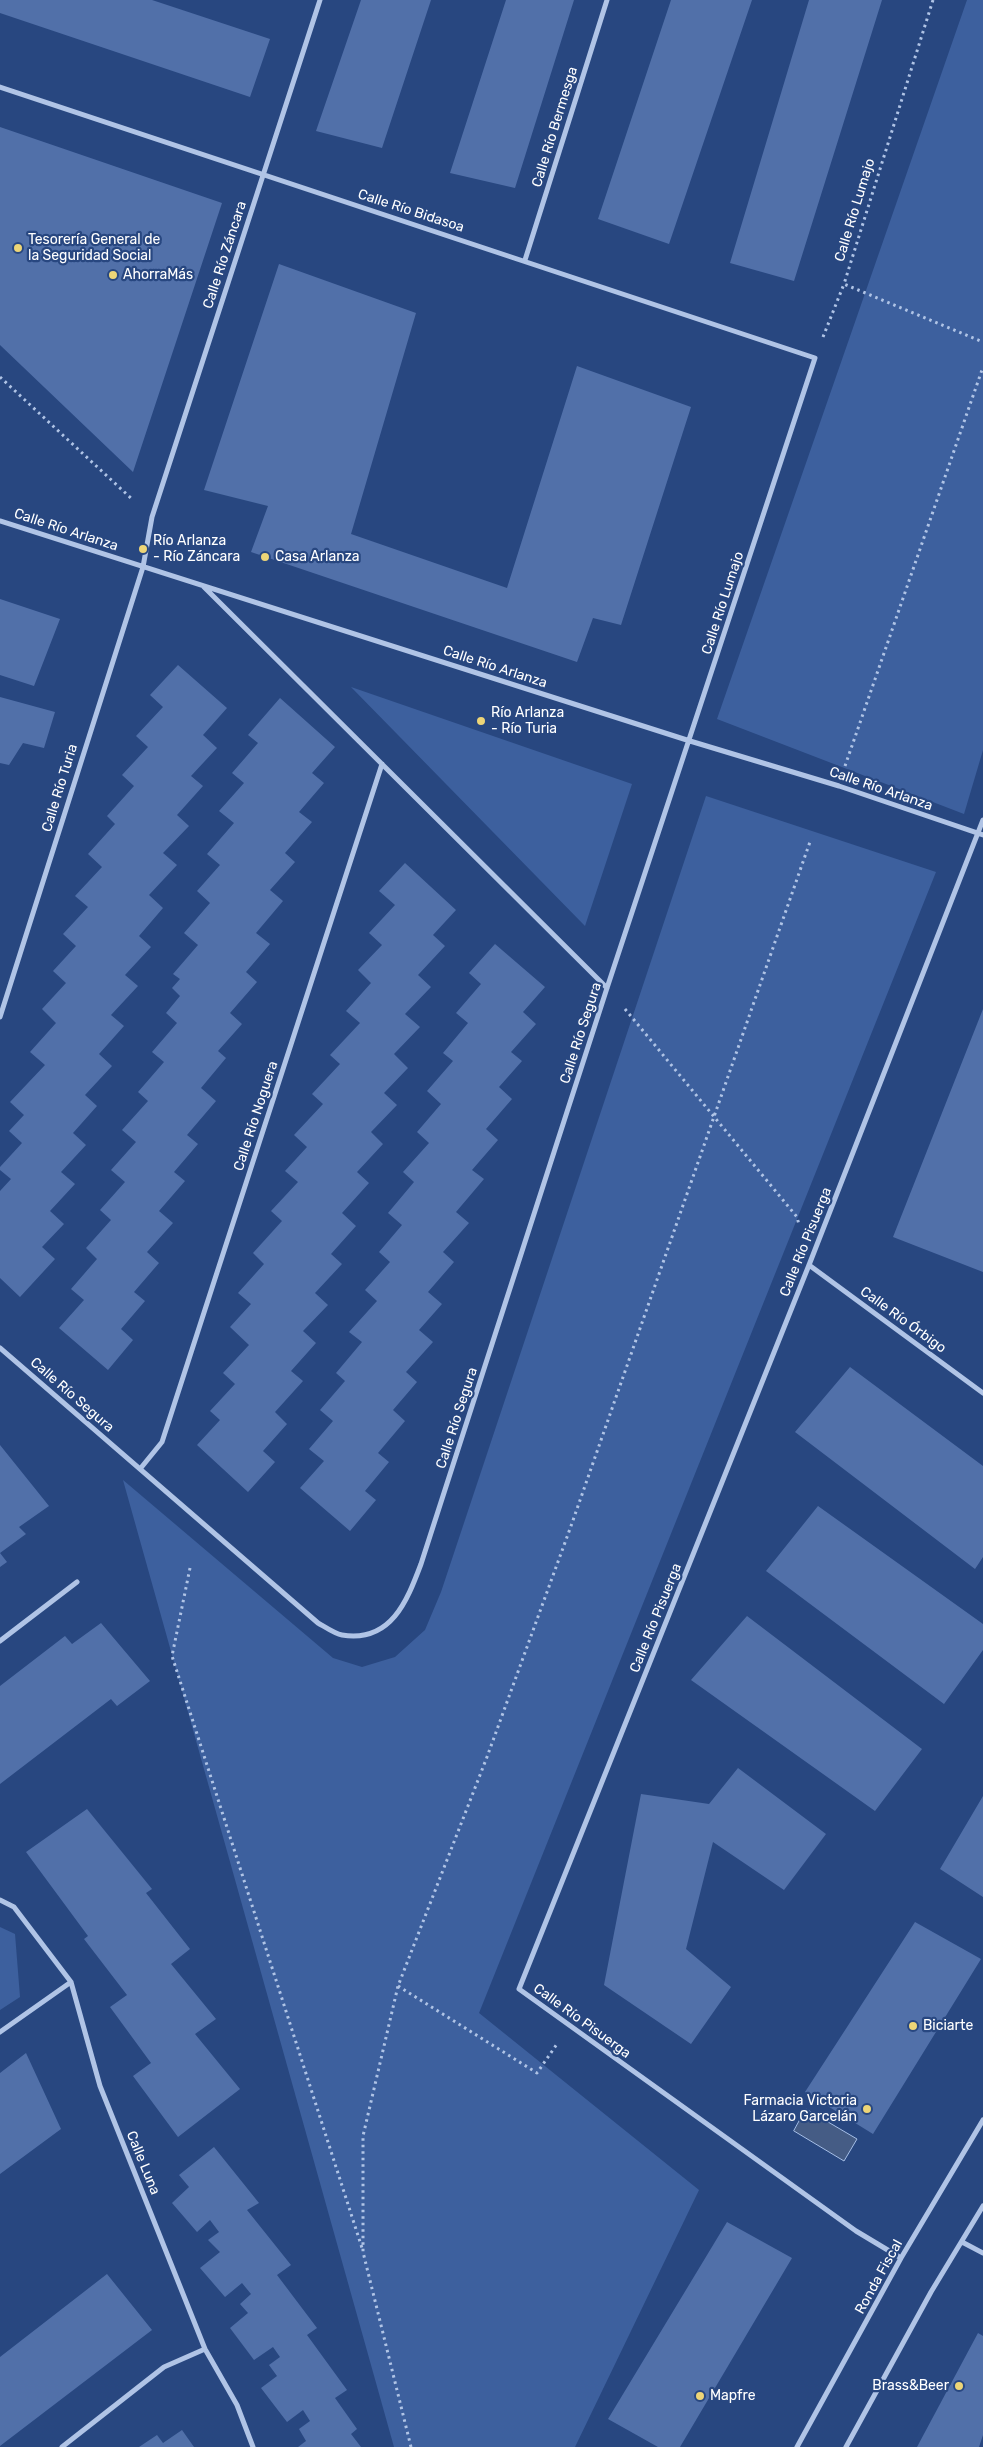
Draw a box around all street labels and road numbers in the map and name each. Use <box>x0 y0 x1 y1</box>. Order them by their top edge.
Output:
street label: Calle Río Bermesga <box>529 65 581 189</box>
street label: Calle Río Lumajo <box>831 156 879 264</box>
street label: Calle Río Bidasoa <box>356 186 466 236</box>
street label: Calle Río Záncara <box>200 199 250 311</box>
street label: Calle Río Arlanza <box>12 505 120 555</box>
street label: Calle Río Lumajo <box>698 549 748 657</box>
street label: Calle Río Arlanza <box>441 642 549 692</box>
street label: Calle Río Turia <box>39 742 81 834</box>
street label: Calle Río Arlanza <box>827 763 935 815</box>
street label: Calle Río Segura <box>557 980 605 1086</box>
street label: Calle Río Noguera <box>230 1059 282 1173</box>
street label: Calle Río Pisuerga <box>776 1185 836 1299</box>
street label: Calle Río Órbigo <box>857 1283 949 1357</box>
street label: Calle Río Segura <box>27 1354 117 1436</box>
street label: Calle Río Segura <box>433 1365 481 1471</box>
street label: Calle Río Pisuerga <box>626 1561 686 1675</box>
street label: Calle Río Pisuerga <box>530 1980 634 2062</box>
street label: Calle Luna <box>123 2129 163 2197</box>
street label: Ronda Fiscal <box>852 2237 906 2317</box>

